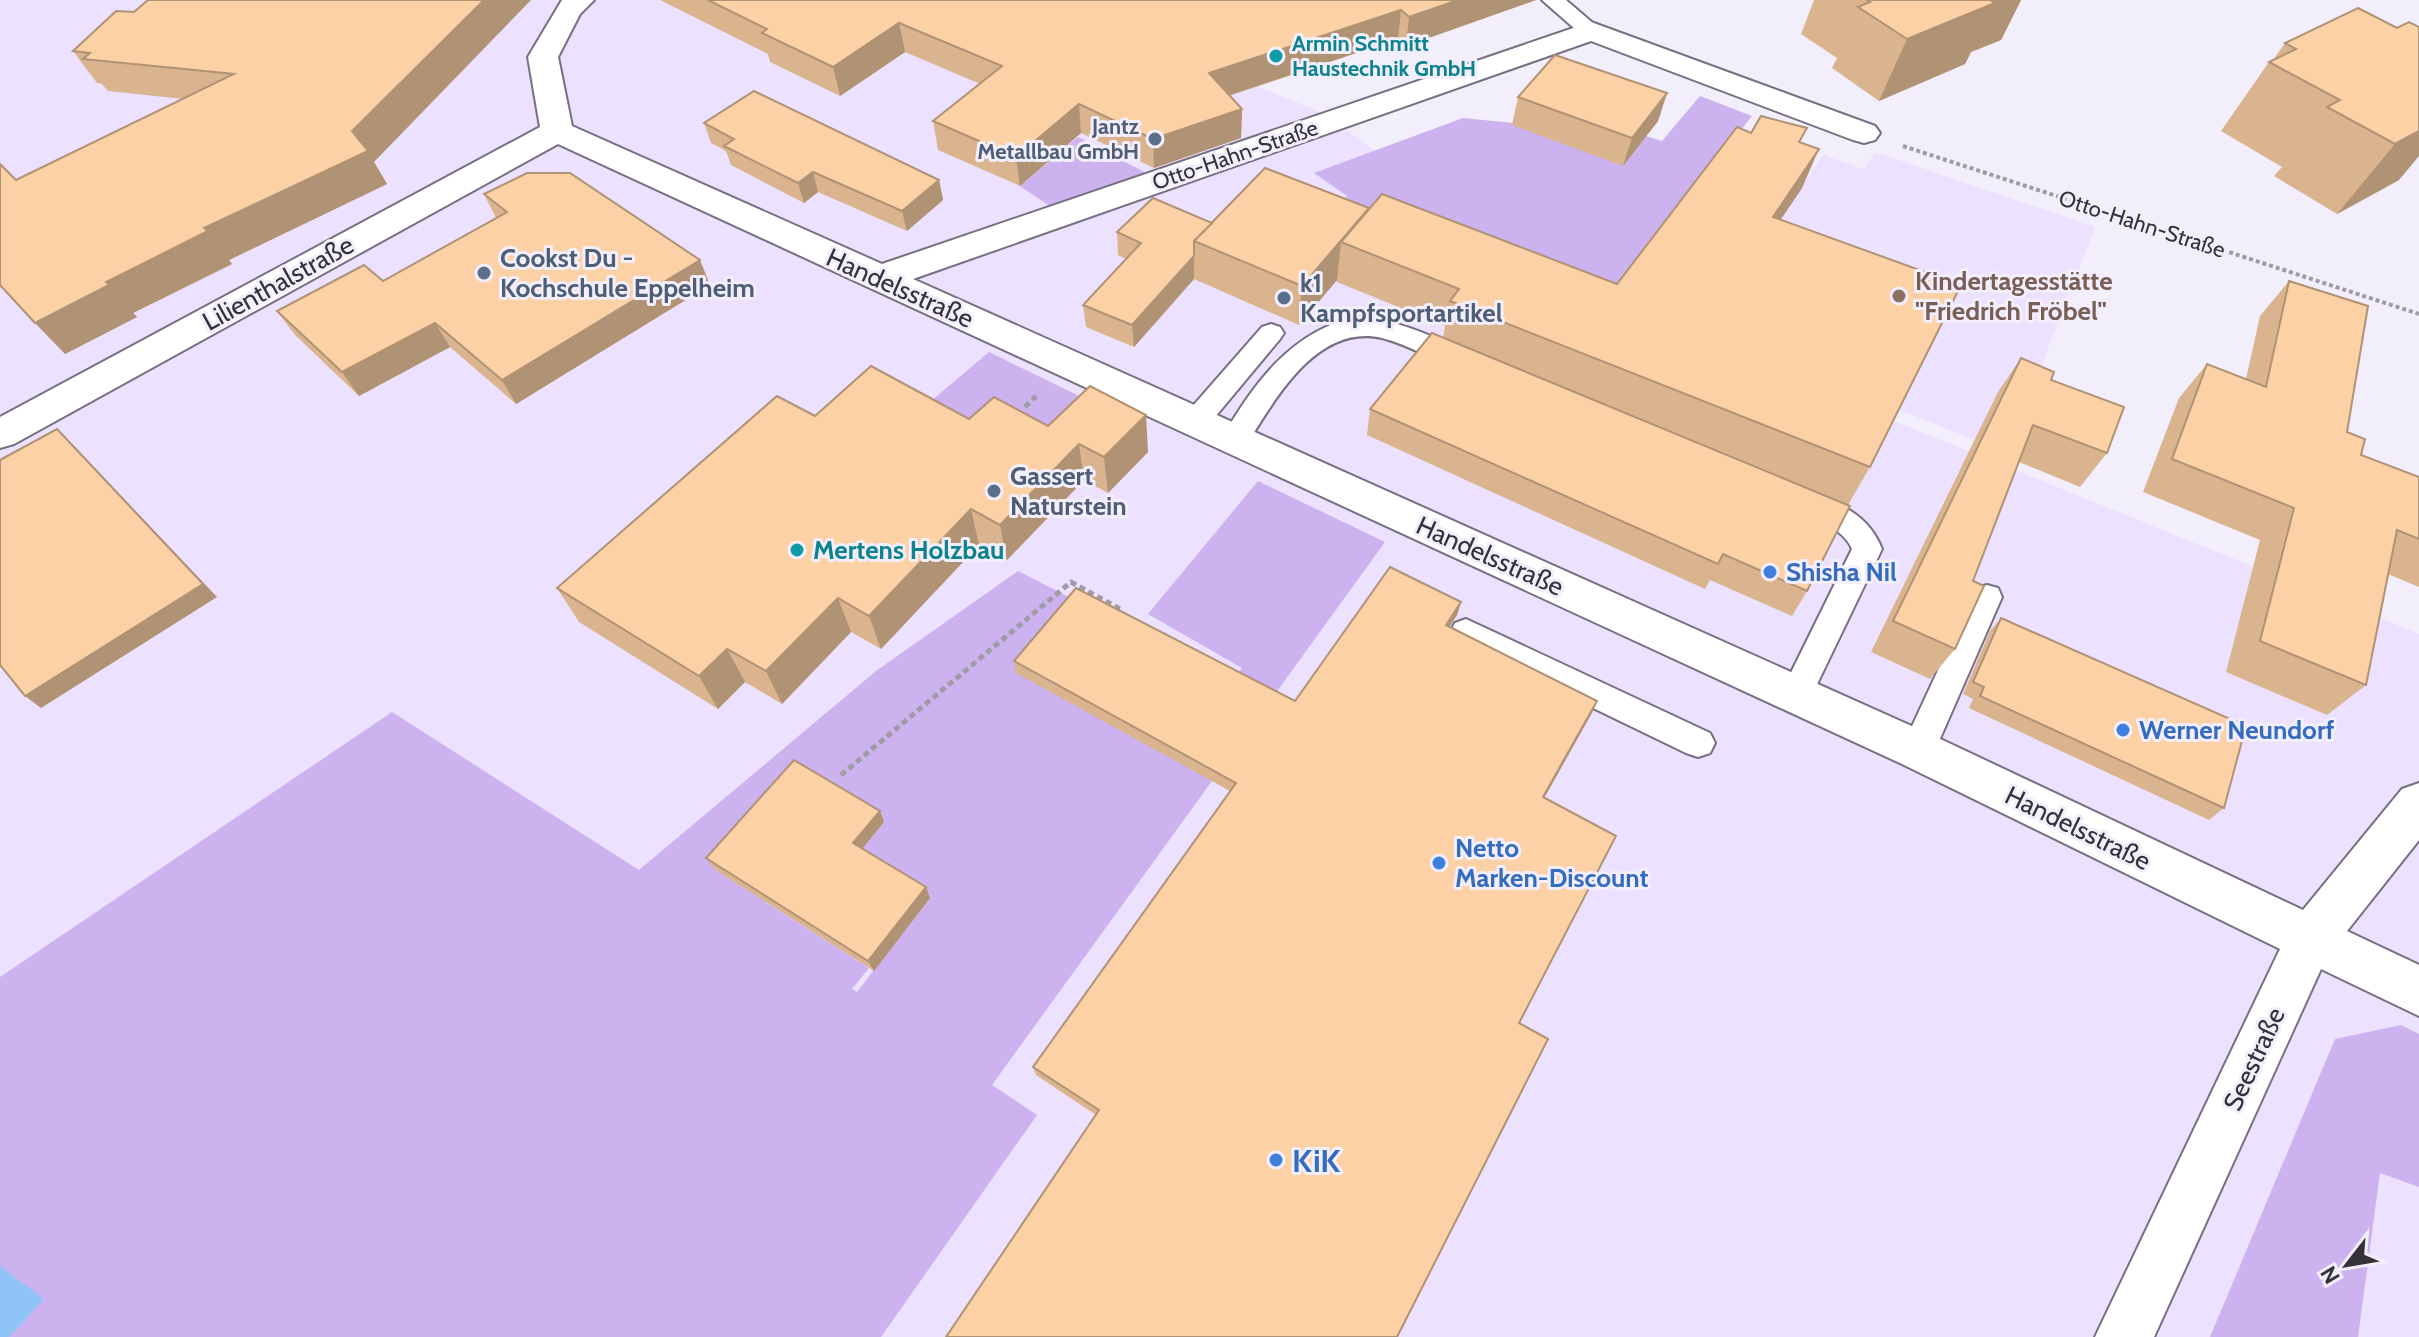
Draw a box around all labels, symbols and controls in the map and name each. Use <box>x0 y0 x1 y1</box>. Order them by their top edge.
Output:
place label: Armin Schmitt Haustechnik GmbH <box>1292 30 1476 82</box>
marker: Armin Schmitt Haustechnik GmbH <box>1267 47 1285 65</box>
place label: Jantz Metallbau GmbH <box>977 113 1140 165</box>
street label: Otto-Hahn-Straße <box>1149 114 1321 196</box>
marker: Jantz Metallbau GmbH <box>1146 130 1164 148</box>
street label: Otto-Hahn-Straße <box>2055 184 2229 264</box>
street label: Lilienthalstraße <box>197 228 359 338</box>
street label: Handelsstraße <box>821 241 979 335</box>
place label: Cookst Du - Kochschule Eppelheim <box>500 242 755 304</box>
marker: Cookst Du - Kochschule Eppelheim <box>475 264 493 282</box>
place label: Kindertagesstätte "Friedrich Fröbel" <box>1915 265 2113 327</box>
place label: k1 Kampfsportartikel <box>1300 267 1503 329</box>
marker: Kindertagesstätte "Friedrich Fröbel" <box>1890 287 1908 305</box>
marker: k1 Kampfsportartikel <box>1275 289 1293 307</box>
place label: Gassert Naturstein <box>1010 460 1127 522</box>
marker: Gassert Naturstein <box>985 482 1003 500</box>
street label: Handelsstraße <box>1411 509 1569 603</box>
place label: Mertens Holzbau <box>813 534 1004 566</box>
marker: Mertens Holzbau <box>788 541 806 559</box>
place label: Shisha Nil <box>1786 556 1897 588</box>
marker: Shisha Nil <box>1761 563 1779 581</box>
place label: Werner Neundorf <box>2139 714 2335 746</box>
marker: Werner Neundorf <box>2114 721 2132 739</box>
street label: Handelsstraße <box>2000 779 2156 877</box>
place label: Netto Marken-Discount <box>1455 832 1649 894</box>
marker: Netto Marken-Discount <box>1430 854 1448 872</box>
street label: Seestraße <box>2216 1002 2292 1116</box>
place label: KiK <box>1292 1141 1340 1180</box>
marker: KiK <box>1267 1151 1285 1169</box>
north arrow <box>2307 1225 2387 1305</box>
text: N <box>2315 1261 2346 1289</box>

